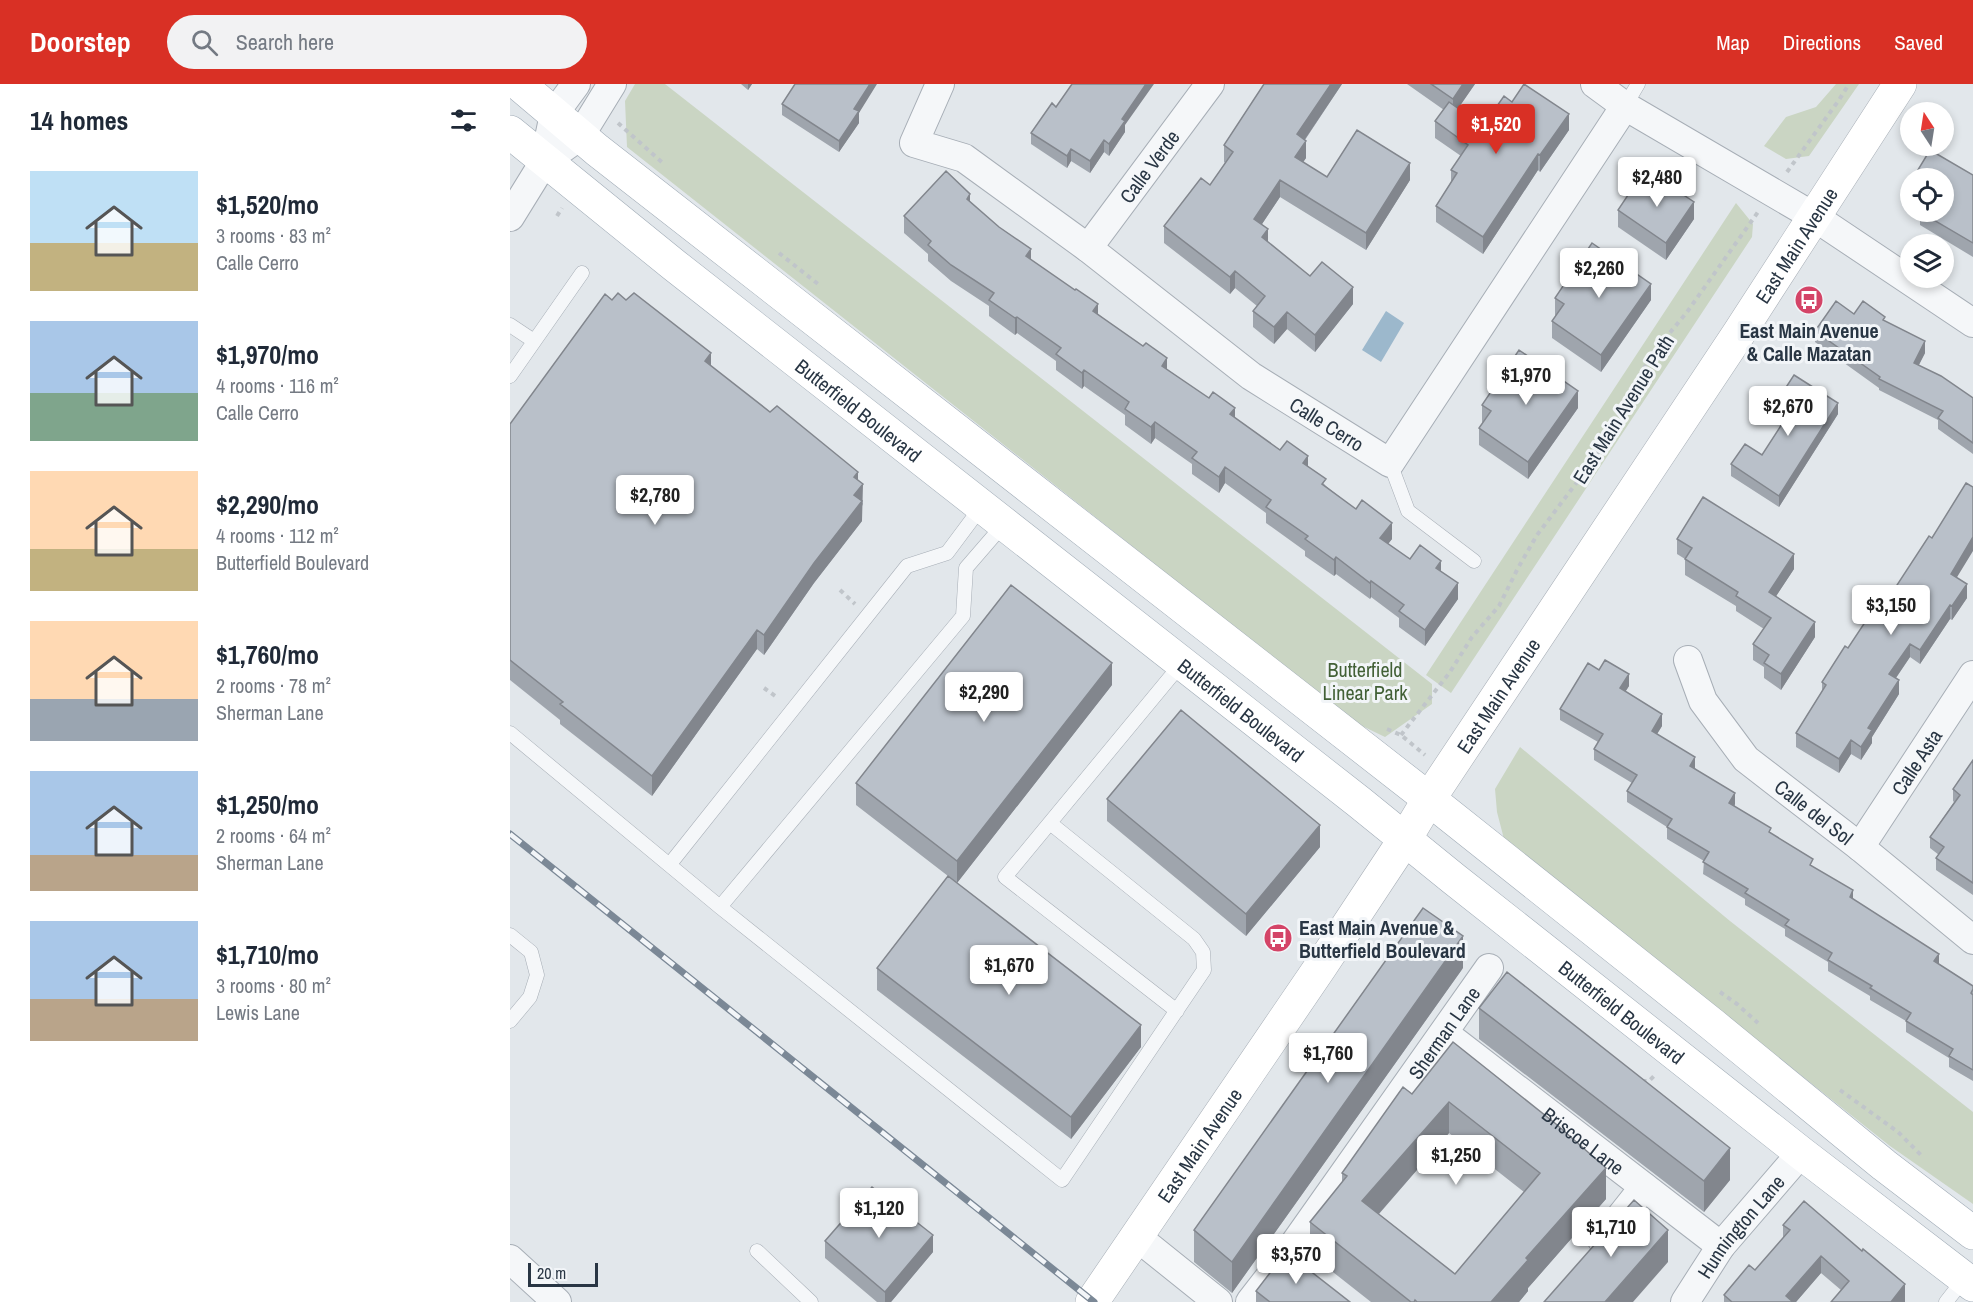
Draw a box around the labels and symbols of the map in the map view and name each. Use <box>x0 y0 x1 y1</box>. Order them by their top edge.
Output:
north arrow <box>1900 102 1954 156</box>
pin: $1,520 <box>1447 104 1545 155</box>
street label: Calle Verde <box>1113 124 1185 208</box>
pin: $2,480 <box>1608 157 1706 208</box>
street label: East Main Avenue <box>1748 182 1843 308</box>
pin: $2,260 <box>1550 248 1648 299</box>
bus stop icon: East Main Avenue & Calle Mazatan <box>1793 284 1825 316</box>
place label: East Main Avenue & Calle Mazatan <box>1739 317 1879 367</box>
street label: East Main Avenue Path <box>1566 329 1680 489</box>
street label: Butterfield Boulevard <box>790 352 927 468</box>
pin: $1,970 <box>1477 355 1575 406</box>
pin: $2,670 <box>1739 386 1837 437</box>
street label: Calle Cerro <box>1285 390 1369 457</box>
pin: $2,780 <box>606 475 704 526</box>
pin: $3,150 <box>1842 585 1940 636</box>
street label: East Main Avenue <box>1450 633 1546 758</box>
street label: Butterfield Boulevard <box>1173 652 1310 768</box>
park label: Butterfield Linear Park <box>1323 656 1408 706</box>
pin: $2,290 <box>935 672 1033 723</box>
street label: Calle Asta <box>1884 723 1948 800</box>
street label: Calle del Sol <box>1769 773 1859 850</box>
place label: East Main Avenue & Butterfield Boulevard <box>1299 914 1466 964</box>
bus stop icon: East Main Avenue & Butterfield Boulevard <box>1262 922 1294 954</box>
pin: $1,670 <box>960 945 1058 996</box>
street label: Butterfield Boulevard <box>1554 954 1691 1070</box>
street label: Sherman Lane <box>1402 981 1486 1084</box>
pin: $1,760 <box>1279 1033 1377 1084</box>
street label: East Main Avenue <box>1150 1082 1248 1208</box>
street label: Briscoe Lane <box>1537 1100 1630 1180</box>
pin: $1,250 <box>1407 1135 1505 1186</box>
street label: Hunnington Lane <box>1690 1169 1790 1283</box>
pin: $1,120 <box>830 1188 928 1239</box>
pin: $1,710 <box>1562 1207 1660 1258</box>
pin: $3,570 <box>1247 1234 1345 1285</box>
scale bar <box>528 1260 598 1288</box>

